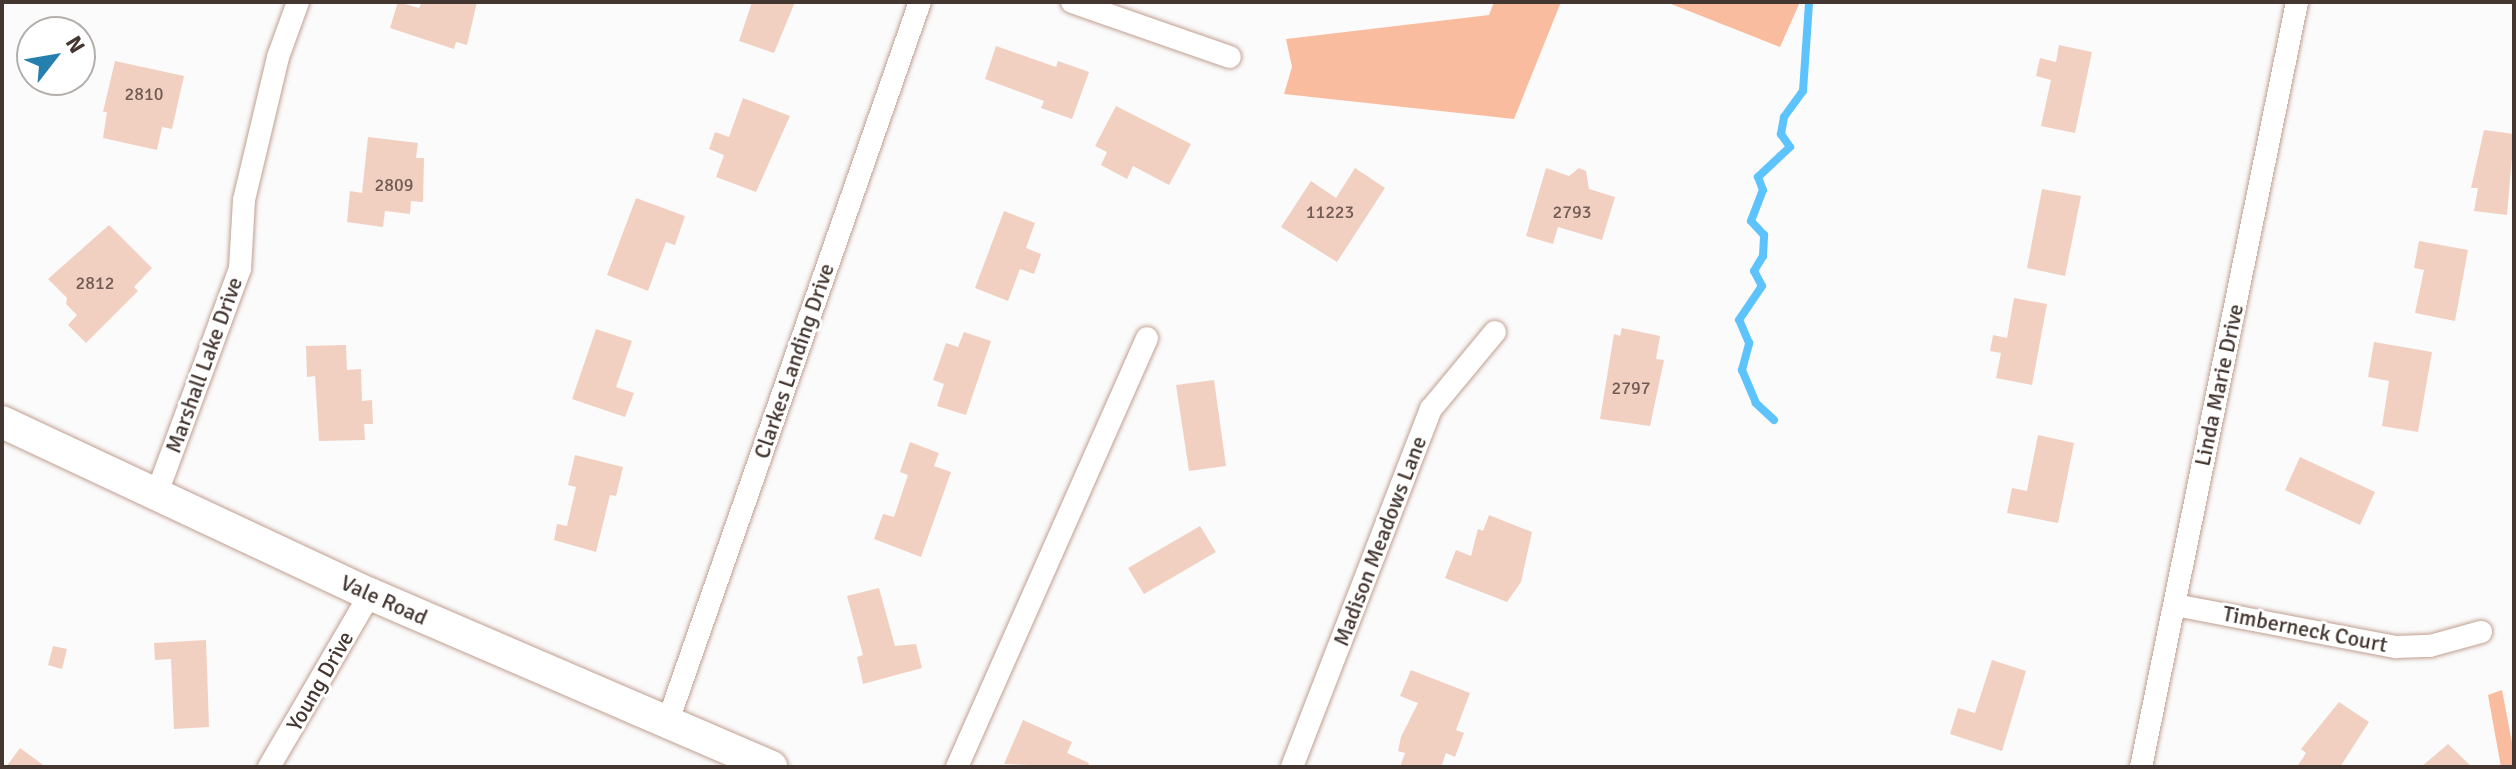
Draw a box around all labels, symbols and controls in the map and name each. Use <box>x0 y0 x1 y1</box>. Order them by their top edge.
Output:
north arrow <box>16 16 96 96</box>
text: N <box>60 31 91 58</box>
house number: 2810 <box>125 83 163 105</box>
house number: 2809 <box>375 174 413 196</box>
house number: 11223 <box>1306 201 1354 223</box>
house number: 2793 <box>1553 201 1591 223</box>
street label: Clarkes Landing Drive <box>748 260 840 462</box>
house number: 2812 <box>76 272 114 294</box>
street label: Marshall Lake Drive <box>160 273 248 457</box>
street label: Linda Marie Drive <box>2189 302 2249 468</box>
house number: 2797 <box>1612 377 1650 399</box>
street label: Madison Meadows Lane <box>1328 432 1432 650</box>
street label: Vale Road <box>337 569 431 631</box>
street label: Timberneck Court <box>2220 600 2390 658</box>
street label: Young Drive <box>281 626 359 736</box>

